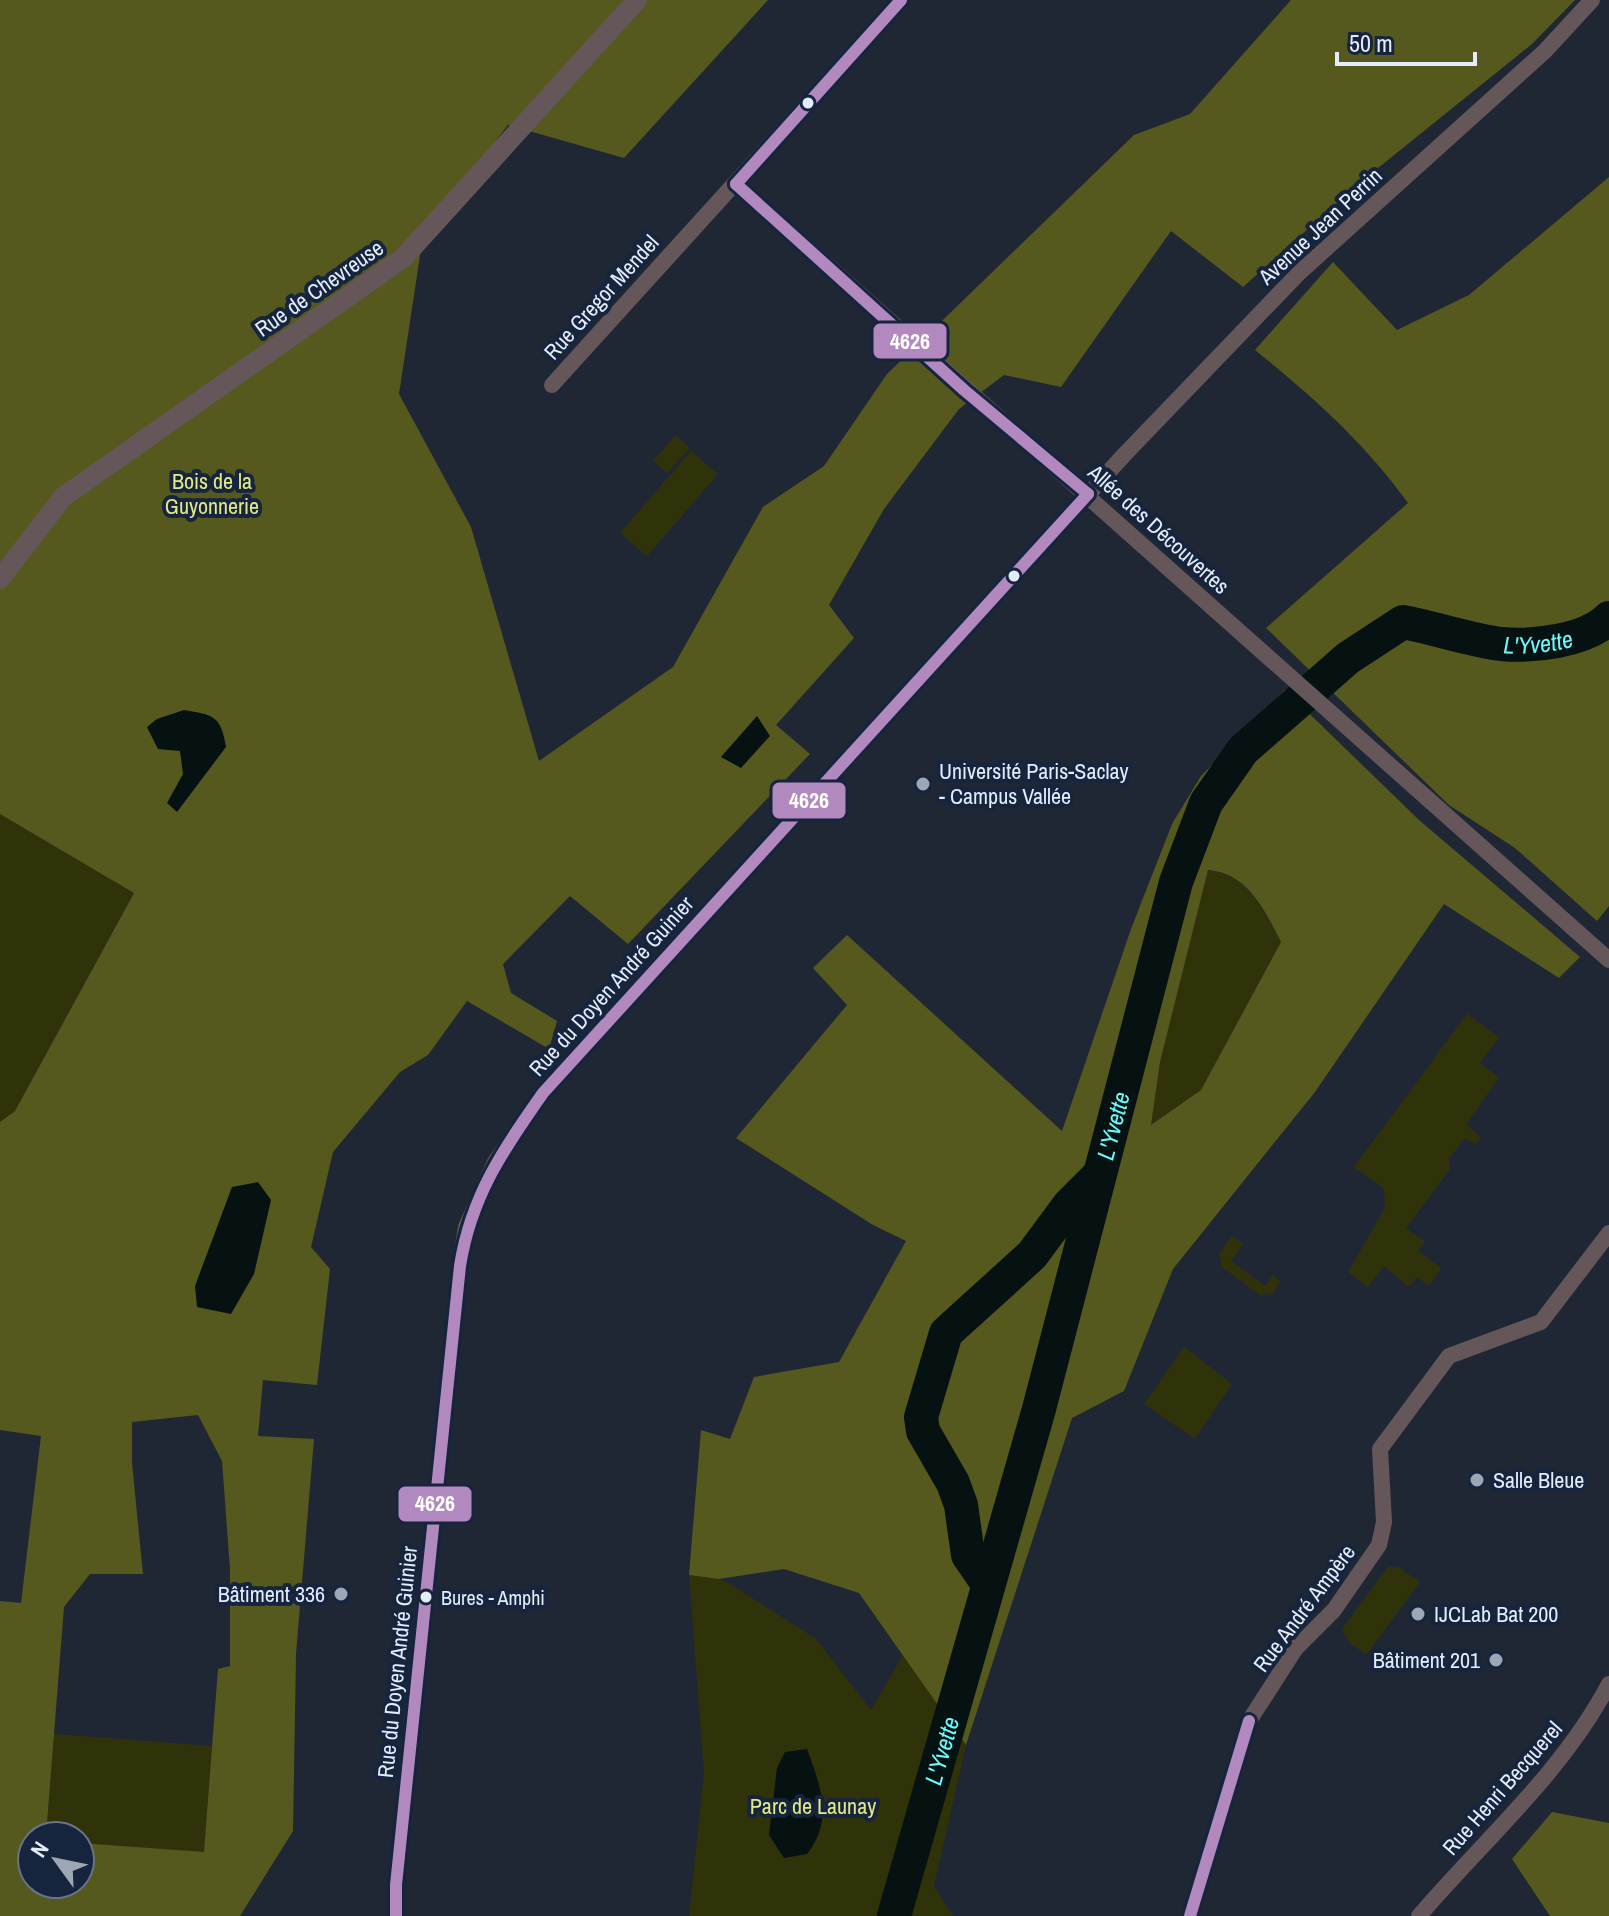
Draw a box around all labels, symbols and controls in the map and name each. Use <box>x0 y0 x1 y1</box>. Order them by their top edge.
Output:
scale bar <box>1337 16 1475 66</box>
text: 50 m <box>1349 27 1393 59</box>
unlabelled marker <box>800 95 816 111</box>
street label: Avenue Jean Perrin <box>1251 161 1388 292</box>
street label: Rue Gregor Mendel <box>537 228 665 366</box>
street label: Rue de Chevreuse <box>249 233 389 343</box>
line badge: 4626 <box>872 322 948 360</box>
text: 4626 <box>890 326 930 356</box>
street label: Allée des Découvertes <box>1081 457 1236 601</box>
park label: Bois de la Guyonnerie <box>165 466 259 521</box>
unlabelled marker <box>1006 568 1022 584</box>
water label: L'Yvette <box>1503 622 1576 661</box>
place label: Université Paris-Saclay - Campus Vallée <box>939 756 1129 811</box>
marker: Université Paris-Saclay - Campus Vallée <box>914 775 932 793</box>
line badge: 4626 <box>771 781 847 820</box>
text: 4626 <box>789 785 829 815</box>
street label: Rue du Doyen André Guinier <box>522 890 700 1082</box>
water label: L'Yvette <box>1088 1088 1137 1163</box>
place label: Salle Bleue <box>1493 1465 1584 1495</box>
marker: Salle Bleue <box>1468 1471 1486 1489</box>
line badge: 4626 <box>397 1485 473 1523</box>
text: 4626 <box>415 1488 455 1518</box>
street label: Rue André Ampère <box>1246 1538 1362 1678</box>
street label: Rue du Doyen André Guinier <box>370 1545 424 1779</box>
place label: Bâtiment 336 <box>218 1579 325 1609</box>
place label: Bures - Amphi <box>441 1584 545 1611</box>
marker: Bâtiment 336 <box>332 1585 350 1603</box>
marker: Bures - Amphi <box>418 1589 434 1605</box>
place label: IJCLab Bat 200 <box>1434 1599 1558 1629</box>
marker: IJCLab Bat 200 <box>1409 1605 1427 1623</box>
place label: Bâtiment 201 <box>1373 1645 1480 1675</box>
marker: Bâtiment 201 <box>1487 1651 1505 1669</box>
water label: L'Yvette <box>916 1713 966 1788</box>
street label: Rue Henri Becquerel <box>1435 1715 1569 1861</box>
park label: Parc de Launay <box>750 1791 876 1821</box>
north arrow <box>16 1820 96 1900</box>
text: N <box>23 1835 55 1863</box>

